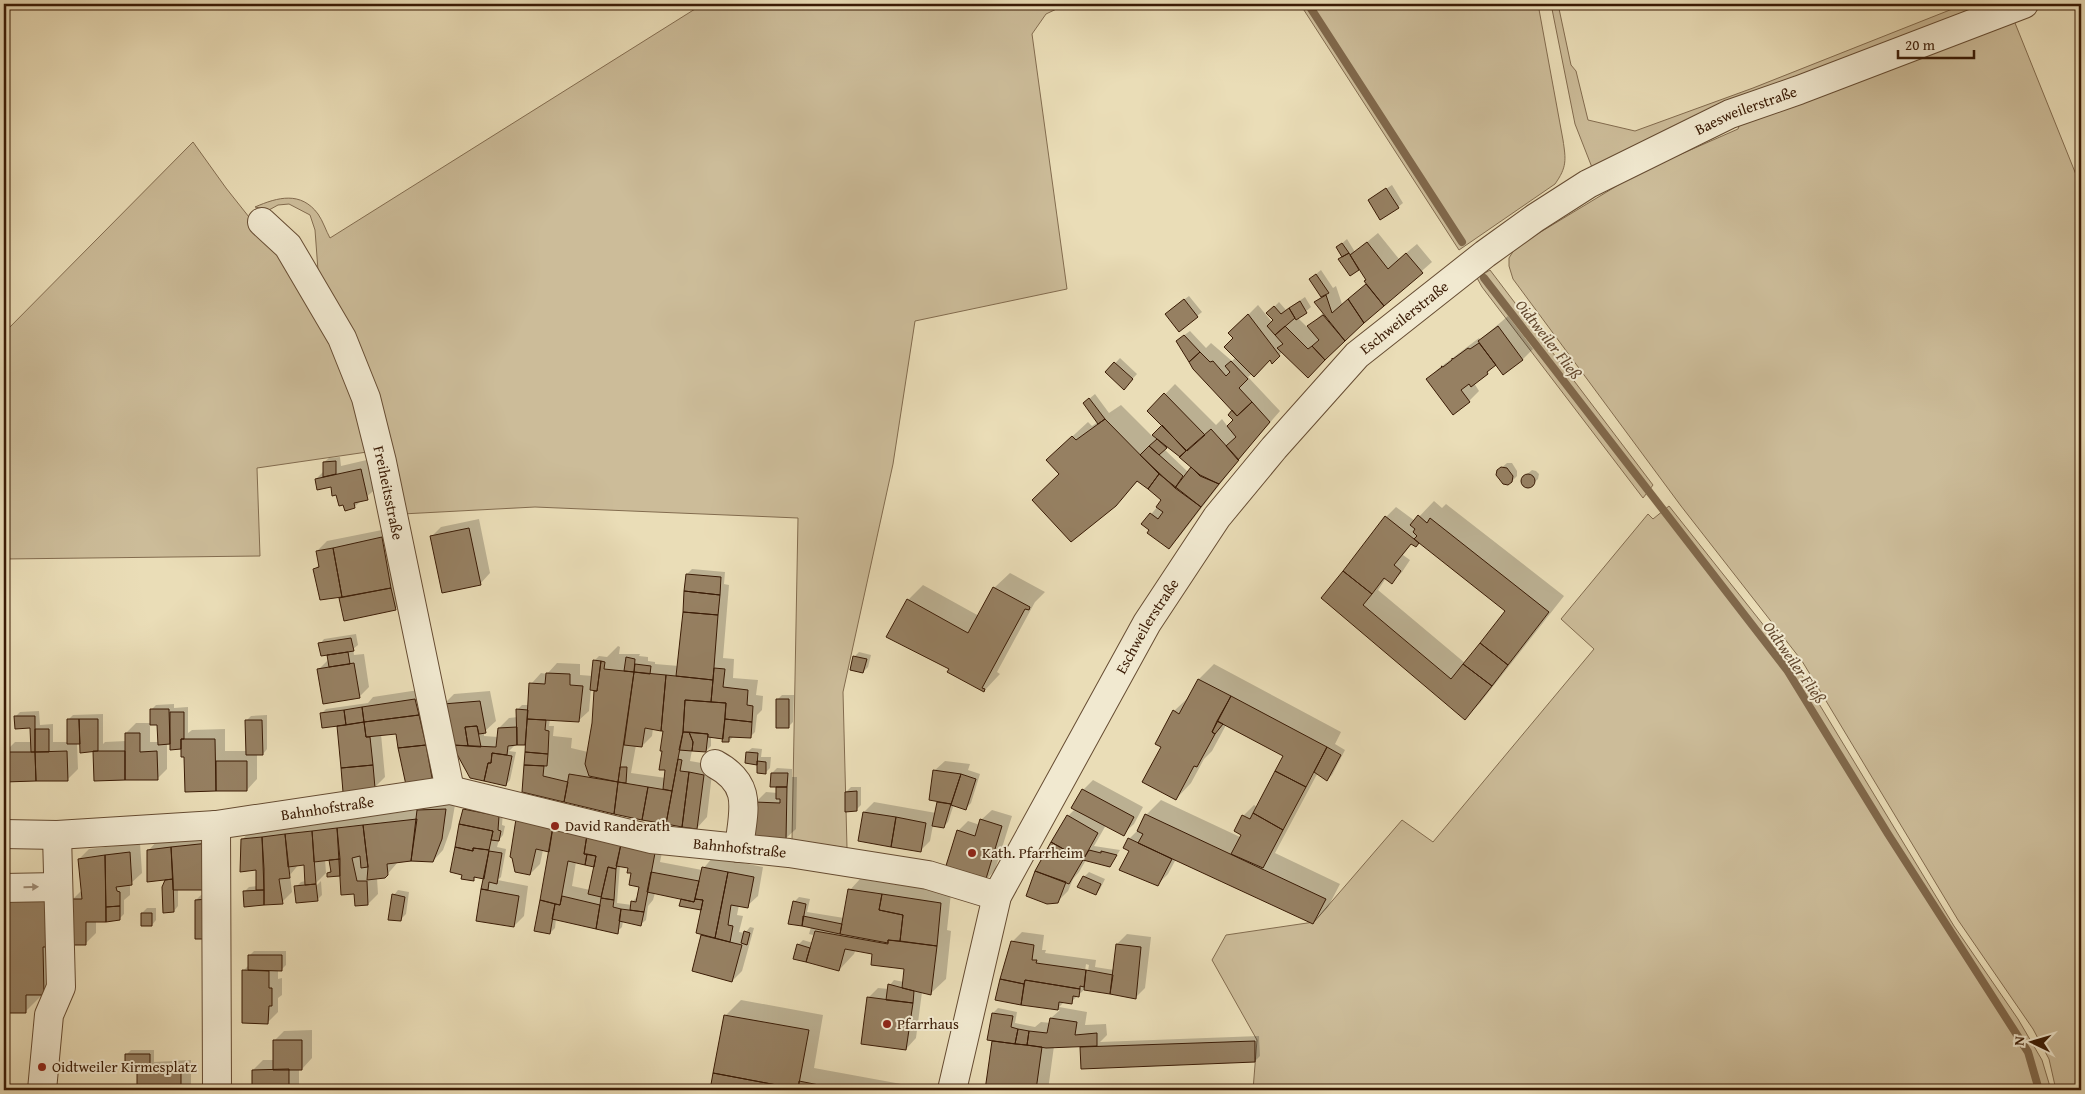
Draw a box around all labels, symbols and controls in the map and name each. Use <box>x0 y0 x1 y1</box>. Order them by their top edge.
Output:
scale bar <box>1898 28 1974 60</box>
text: 20 m <box>1905 34 1936 55</box>
street label: Baesweilerstraße <box>1691 81 1800 140</box>
street label: Eschweilerstraße <box>1355 276 1453 359</box>
water label: Oidtweiler Fließ <box>1510 294 1588 384</box>
street label: Freiheitsstraße <box>368 443 409 542</box>
street label: Eschweilerstraße <box>1110 574 1184 677</box>
water label: Oidtweiler Fließ <box>1758 616 1832 708</box>
street label: Bahnhofstraße <box>280 791 375 825</box>
place label: David Randerath <box>565 815 671 836</box>
marker: David Randerath <box>549 820 561 832</box>
street label: Bahnhofstraße <box>692 832 787 863</box>
place label: Kath. Pfarrheim <box>982 842 1084 863</box>
marker: Kath. Pfarrheim <box>966 847 978 859</box>
one-way arrow <box>23 883 39 891</box>
place label: Pfarrhaus <box>897 1013 959 1034</box>
north arrow <box>2008 1016 2058 1066</box>
marker: Pfarrhaus <box>881 1018 893 1030</box>
text: N <box>2009 1035 2029 1046</box>
place label: Oidtweiler Kirmesplatz <box>52 1056 197 1077</box>
marker: Oidtweiler Kirmesplatz <box>36 1061 48 1073</box>

